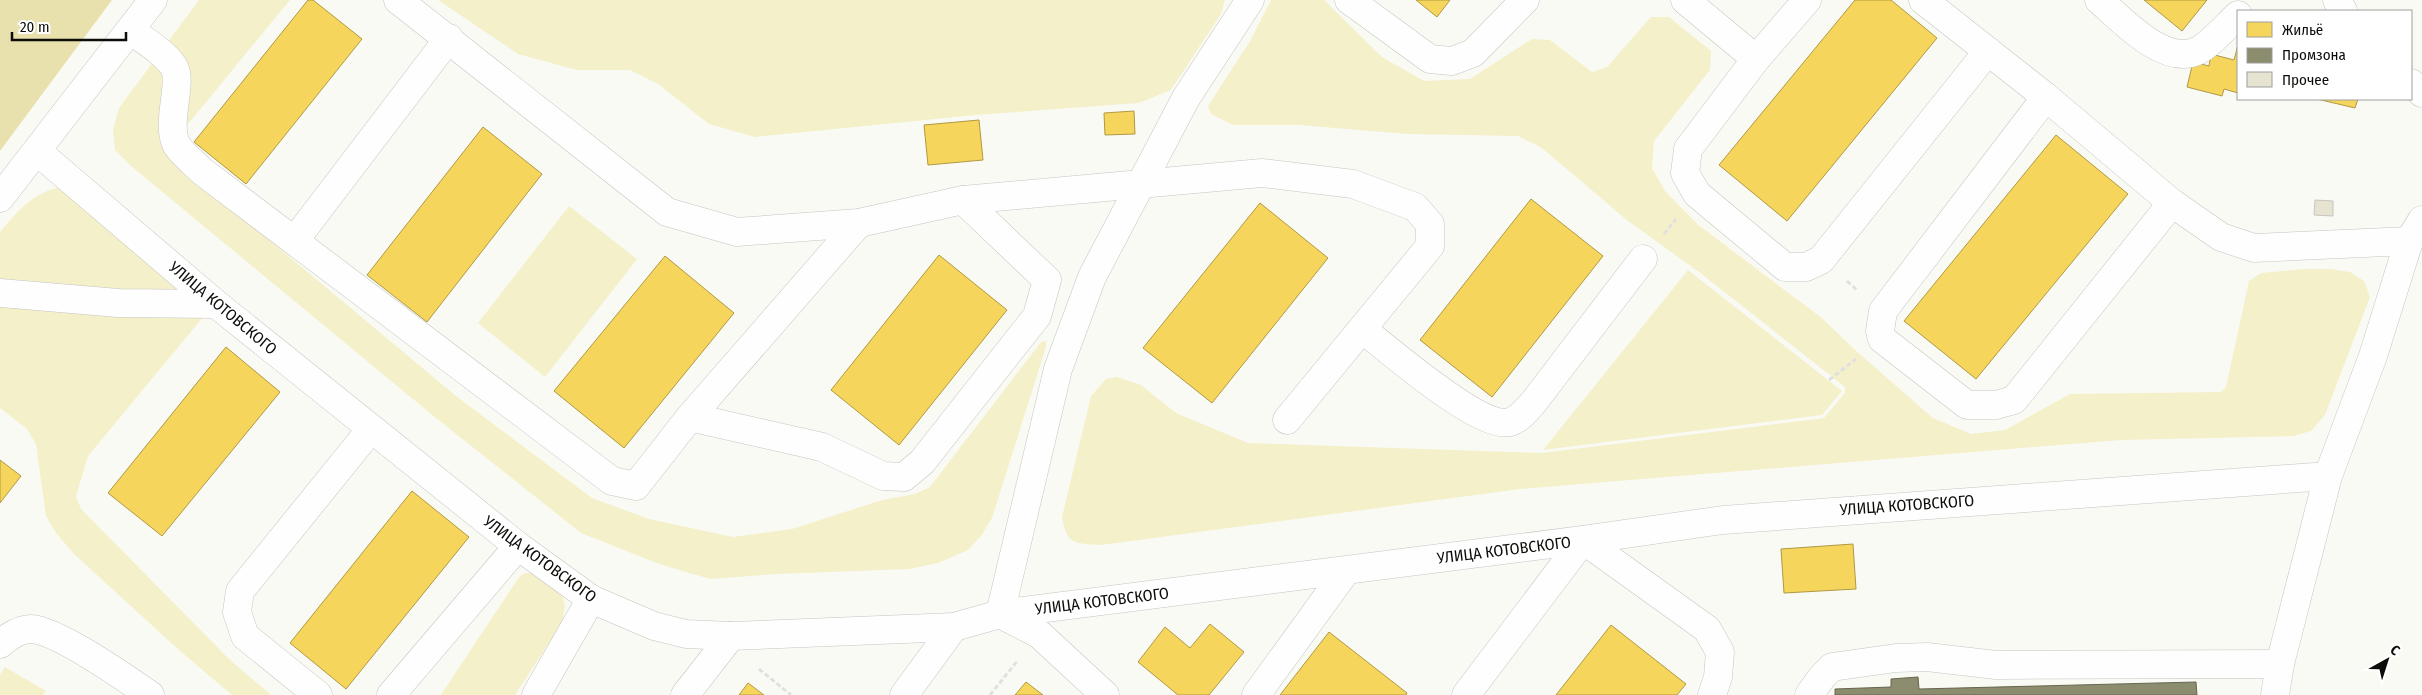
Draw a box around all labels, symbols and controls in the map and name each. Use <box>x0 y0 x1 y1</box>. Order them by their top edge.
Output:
scale bar <box>12 10 126 42</box>
legend <box>2237 10 2412 100</box>
text: 20 m <box>20 18 50 36</box>
text: Жильё <box>2282 21 2323 39</box>
text: Промзона <box>2282 46 2346 64</box>
text: Прочее <box>2282 71 2329 89</box>
street label: УЛИЦА КОТОВСКОГО <box>164 257 281 359</box>
street label: УЛИЦА КОТОВСКОГО <box>1838 491 1975 519</box>
street label: УЛИЦА КОТОВСКОГО <box>479 511 600 606</box>
street label: УЛИЦА КОТОВСКОГО <box>1435 532 1572 568</box>
street label: УЛИЦА КОТОВСКОГО <box>1033 583 1170 619</box>
north arrow <box>2362 635 2412 685</box>
text: С <box>2387 641 2404 660</box>

